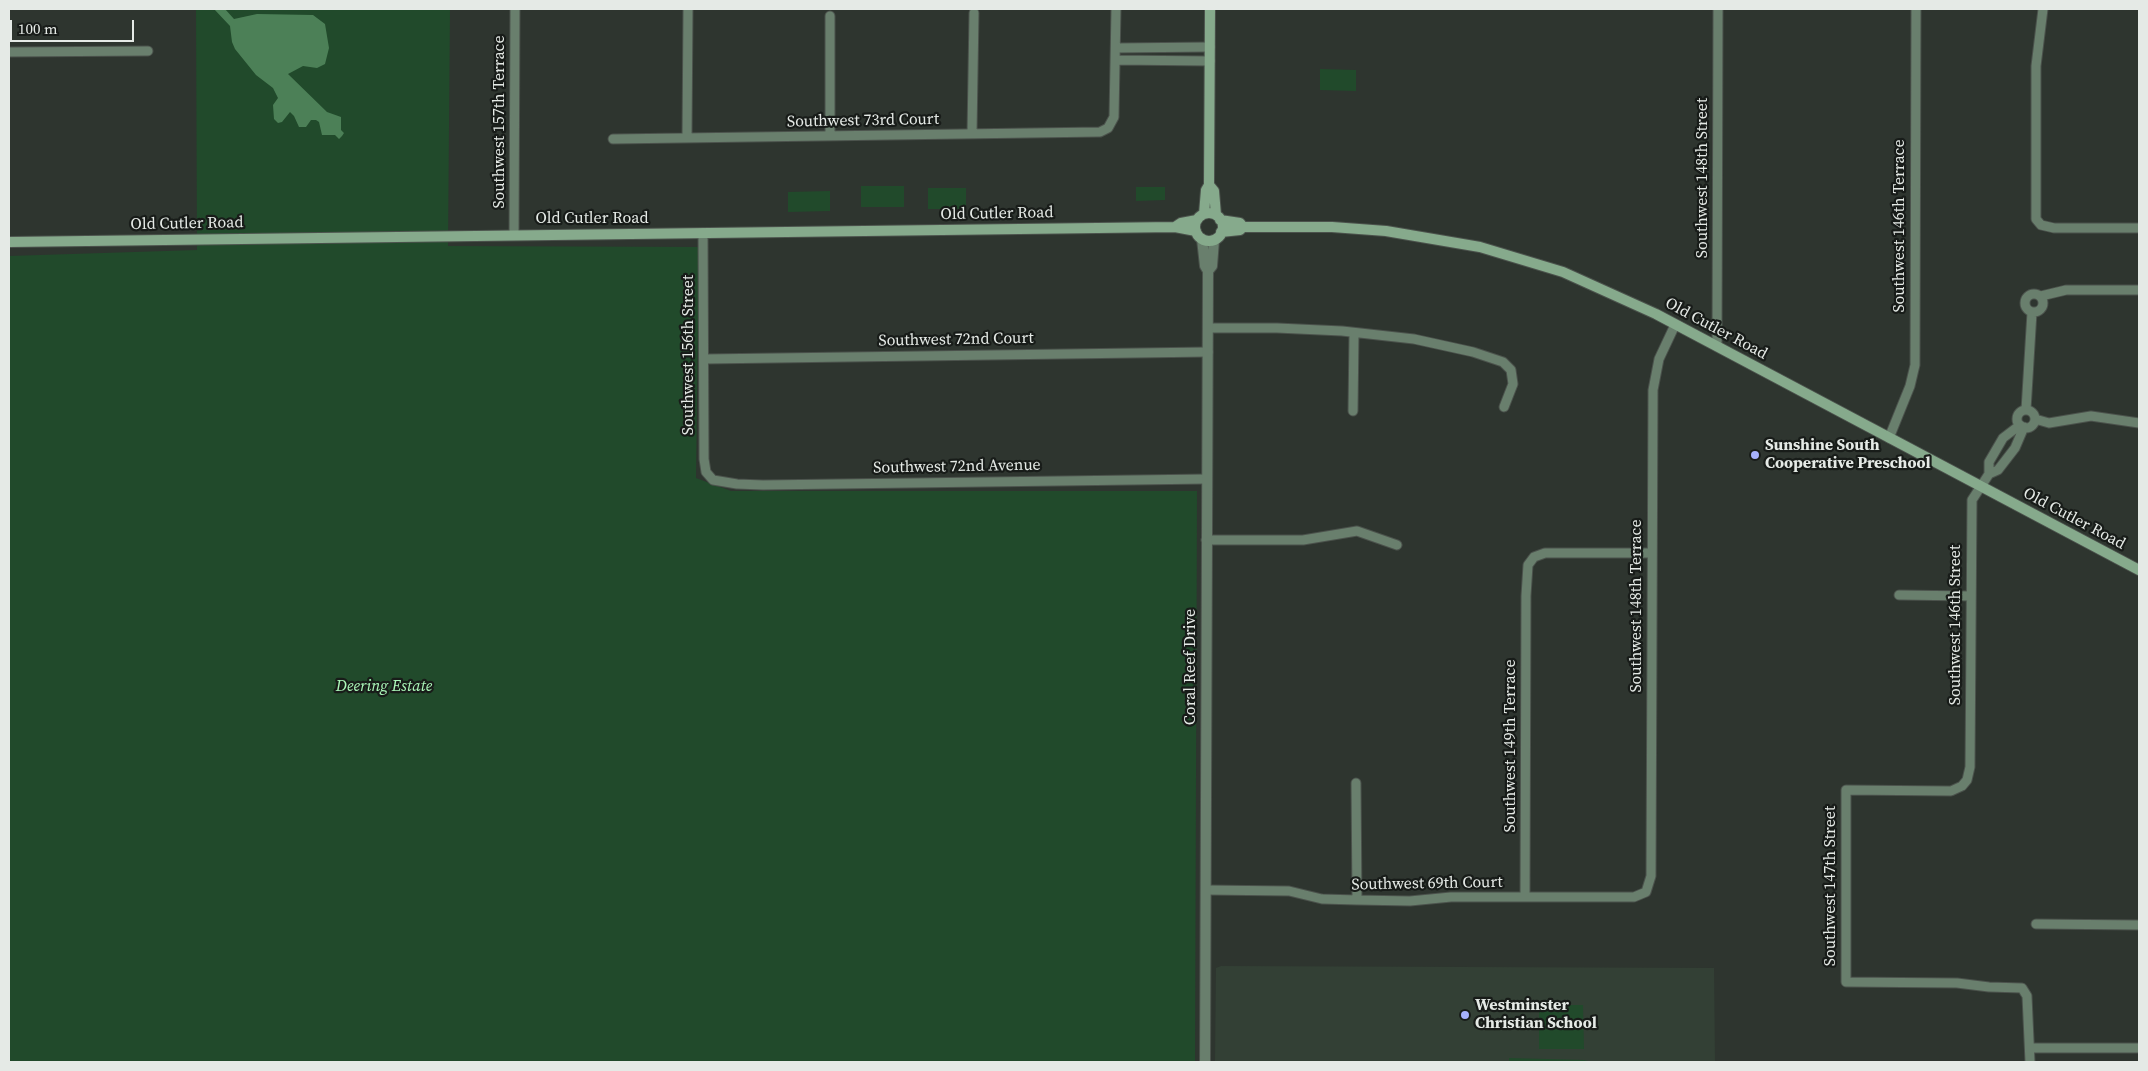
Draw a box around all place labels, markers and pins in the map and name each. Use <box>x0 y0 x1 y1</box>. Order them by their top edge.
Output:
place label: Sunshine South Cooperative Preschool <box>1765 436 1931 474</box>
marker: Sunshine South Cooperative Preschool <box>1749 449 1761 461</box>
place label: Westminster Christian School <box>1475 996 1597 1034</box>
marker: Westminster Christian School <box>1459 1009 1471 1021</box>

